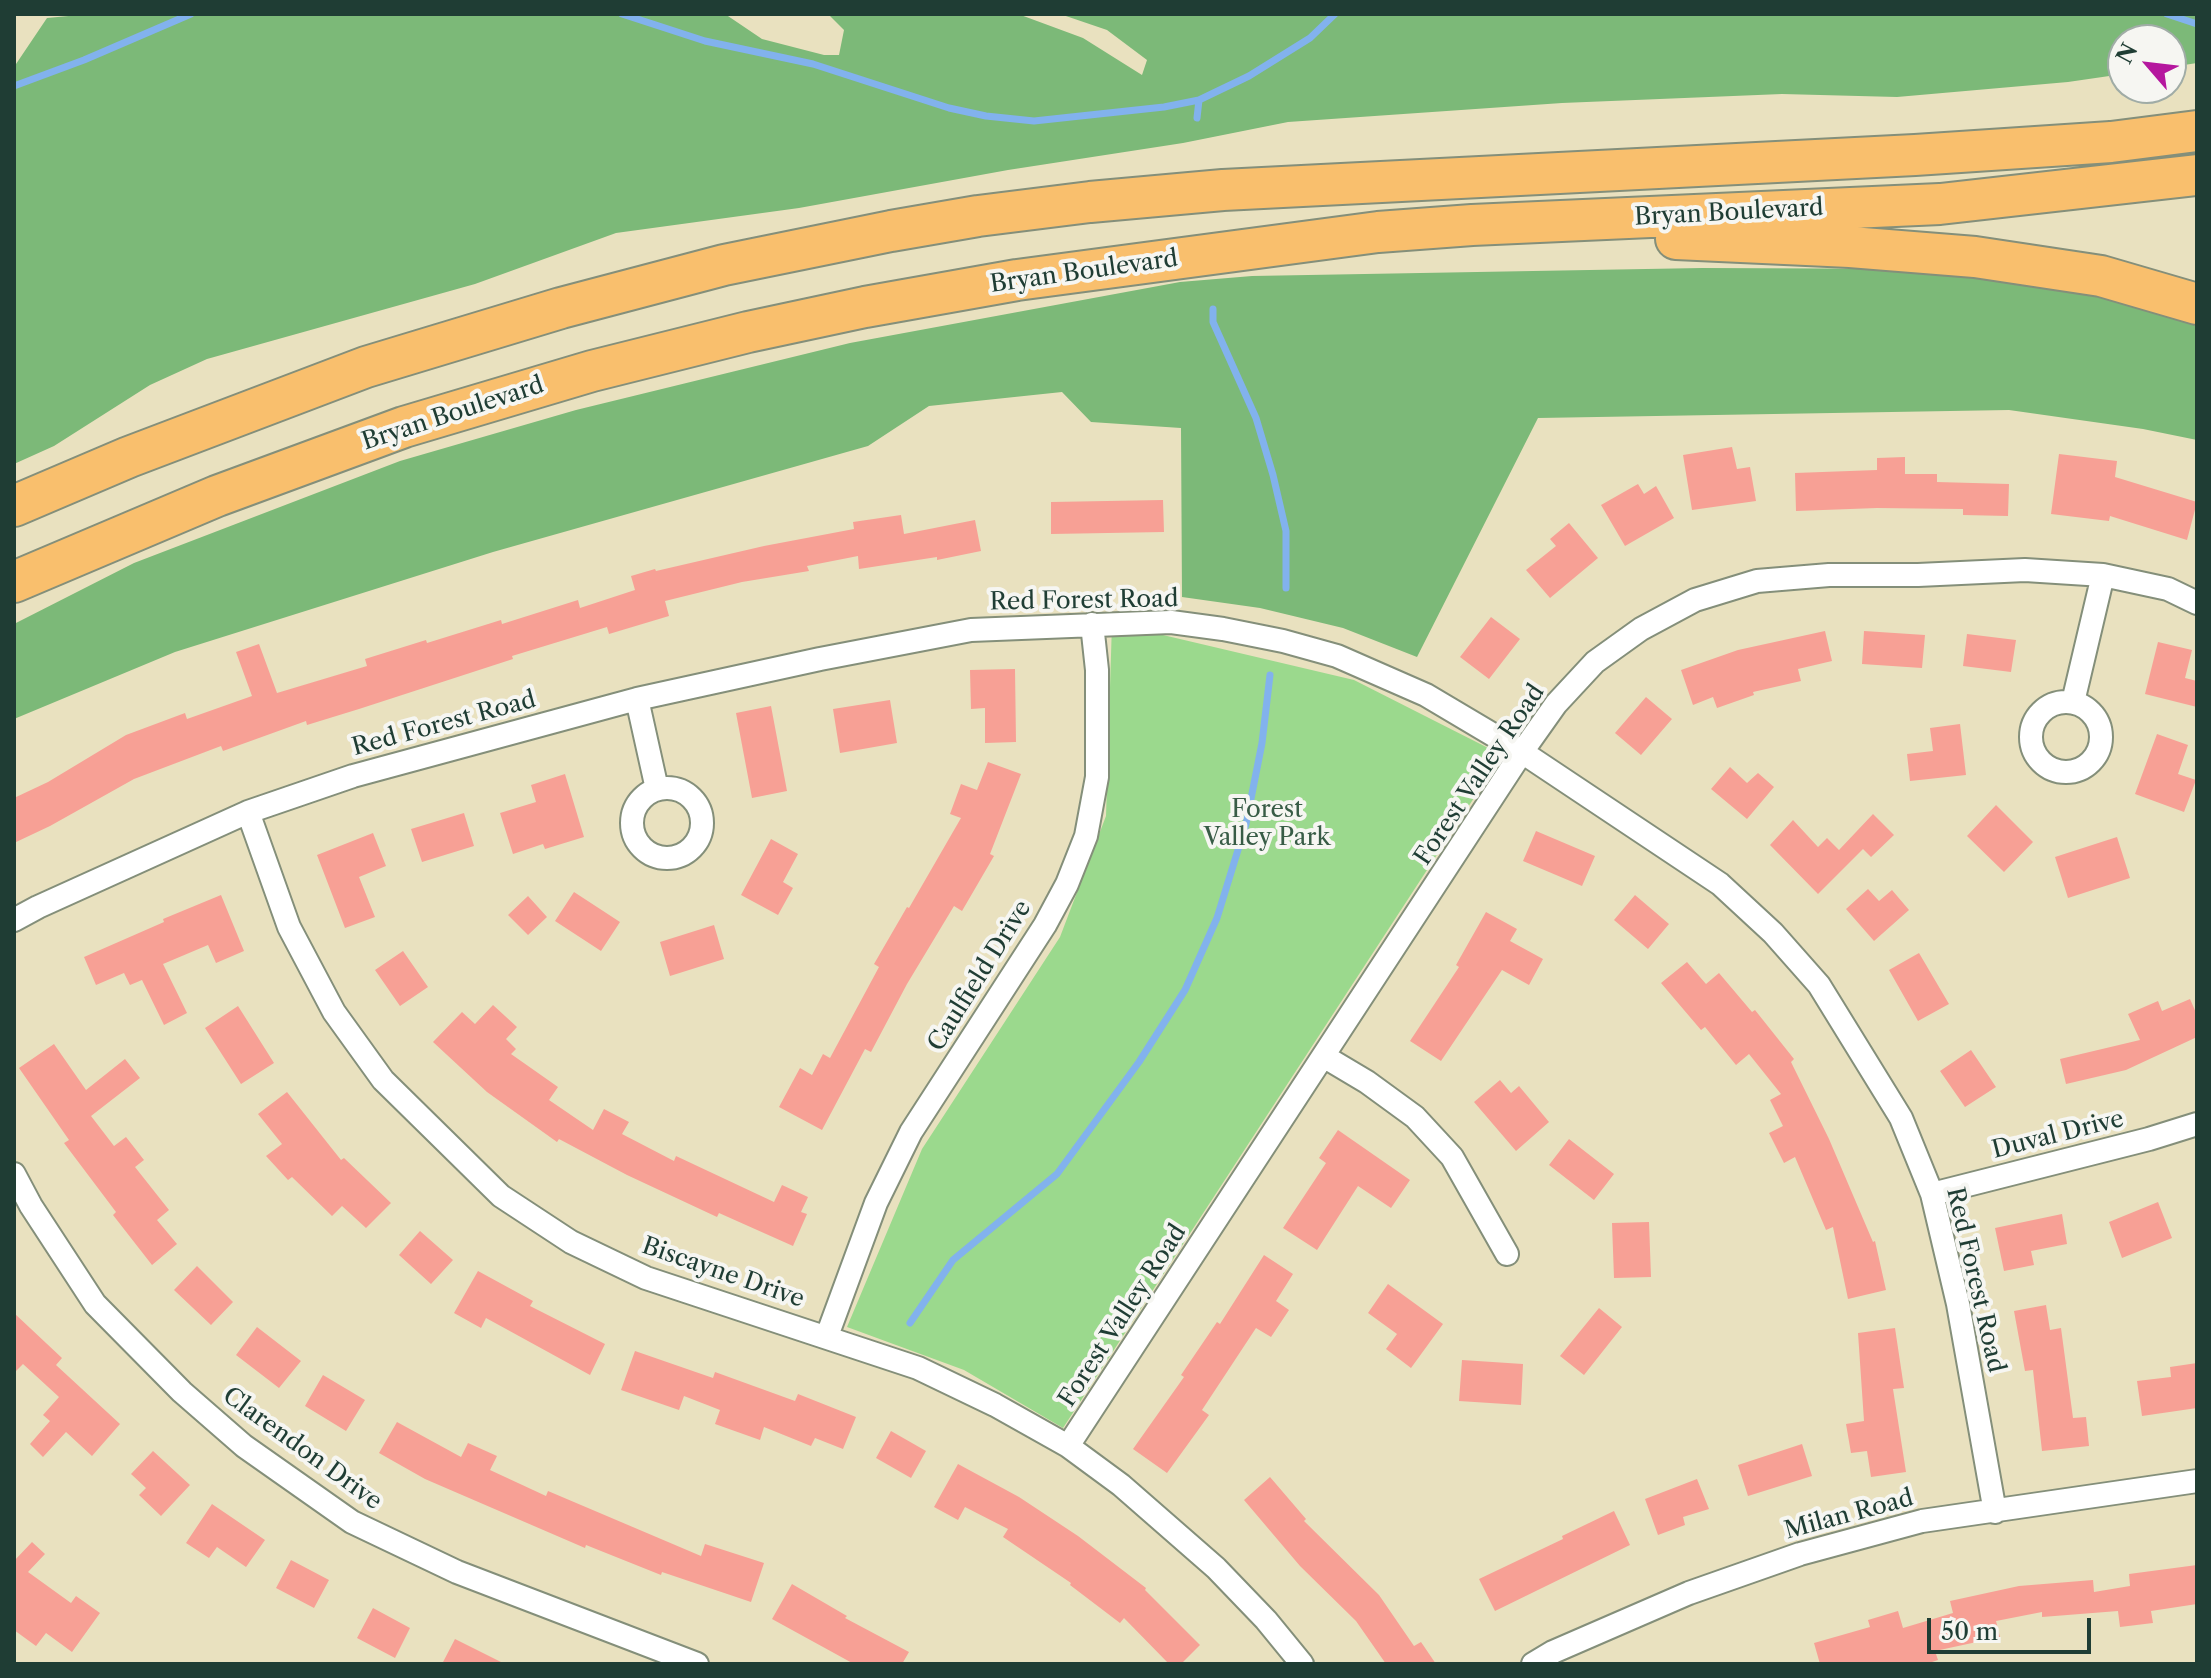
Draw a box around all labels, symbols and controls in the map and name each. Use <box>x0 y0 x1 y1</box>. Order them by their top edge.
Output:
north arrow <box>2107 24 2187 104</box>
text: N <box>2111 39 2144 68</box>
street label: Bryan Boulevard <box>1634 194 1824 232</box>
street label: Bryan Boulevard <box>988 245 1180 299</box>
street label: Bryan Boulevard <box>359 371 547 457</box>
street label: Red Forest Road <box>989 585 1179 617</box>
street label: Forest Valley Road <box>1409 679 1551 871</box>
street label: Red Forest Road <box>349 686 539 762</box>
park label: Forest Valley Park <box>1204 796 1330 852</box>
street label: Caulfield Drive <box>922 895 1038 1057</box>
street label: Duval Drive <box>1989 1105 2127 1165</box>
street label: Red Forest Road <box>1940 1185 2010 1375</box>
street label: Forest Valley Road <box>1053 1219 1193 1413</box>
street label: Biscayne Drive <box>638 1232 808 1314</box>
street label: Clarendon Drive <box>217 1382 387 1516</box>
street label: Milan Road <box>1781 1484 1917 1546</box>
scale bar <box>1931 1602 2095 1652</box>
text: 50 m <box>1941 1617 1998 1646</box>

